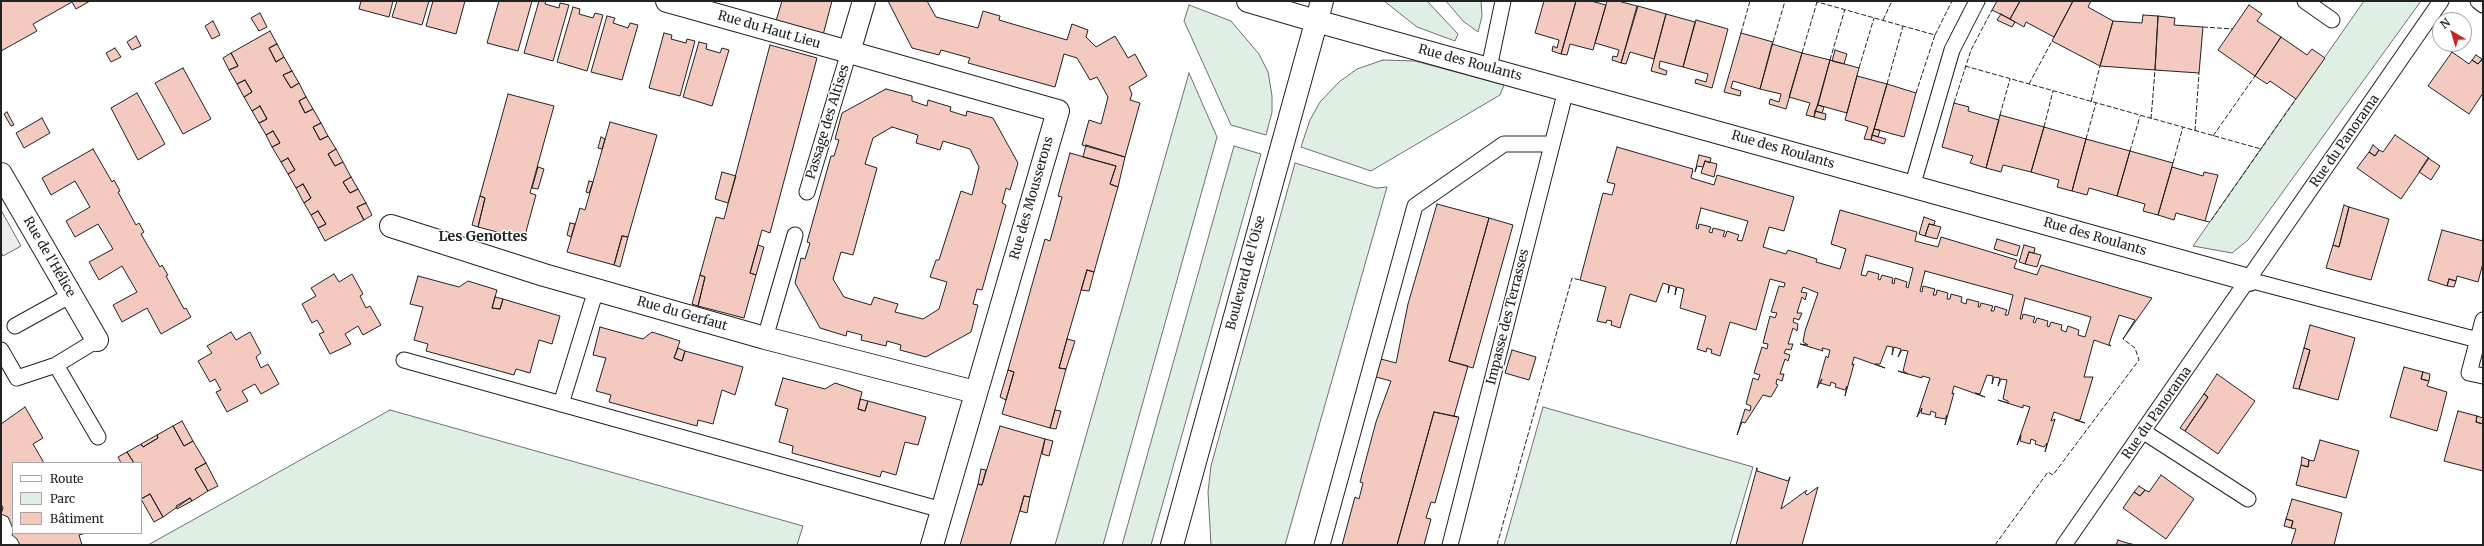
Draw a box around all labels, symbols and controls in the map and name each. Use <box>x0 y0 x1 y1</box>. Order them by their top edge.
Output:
street label: Rue du Haut Lieu <box>716 8 822 52</box>
north arrow <box>2432 12 2472 52</box>
text: N <box>2437 15 2453 32</box>
street label: Rue des Roulants <box>1416 42 1524 84</box>
street label: Passage des Altises <box>803 63 853 181</box>
street label: Rue du Panorama <box>2307 92 2383 190</box>
street label: Rue des Roulants <box>1730 128 1836 172</box>
street label: Rue des Mousserons <box>1007 135 1057 261</box>
street label: Rue de l'Hélice <box>20 214 78 300</box>
street label: Boulevard de l'Oise <box>1223 214 1269 332</box>
street label: Rue des Roulants <box>2042 215 2148 259</box>
district label: Les Genottes <box>438 229 528 245</box>
street label: Impasse des Terrasses <box>1484 247 1532 387</box>
street label: Rue du Gerfaut <box>635 294 729 334</box>
street label: Rue du Panorama <box>2119 364 2195 462</box>
legend <box>12 462 142 534</box>
text: Route <box>50 471 83 486</box>
text: Parc <box>50 491 75 506</box>
text: Bâtiment <box>50 511 104 526</box>

